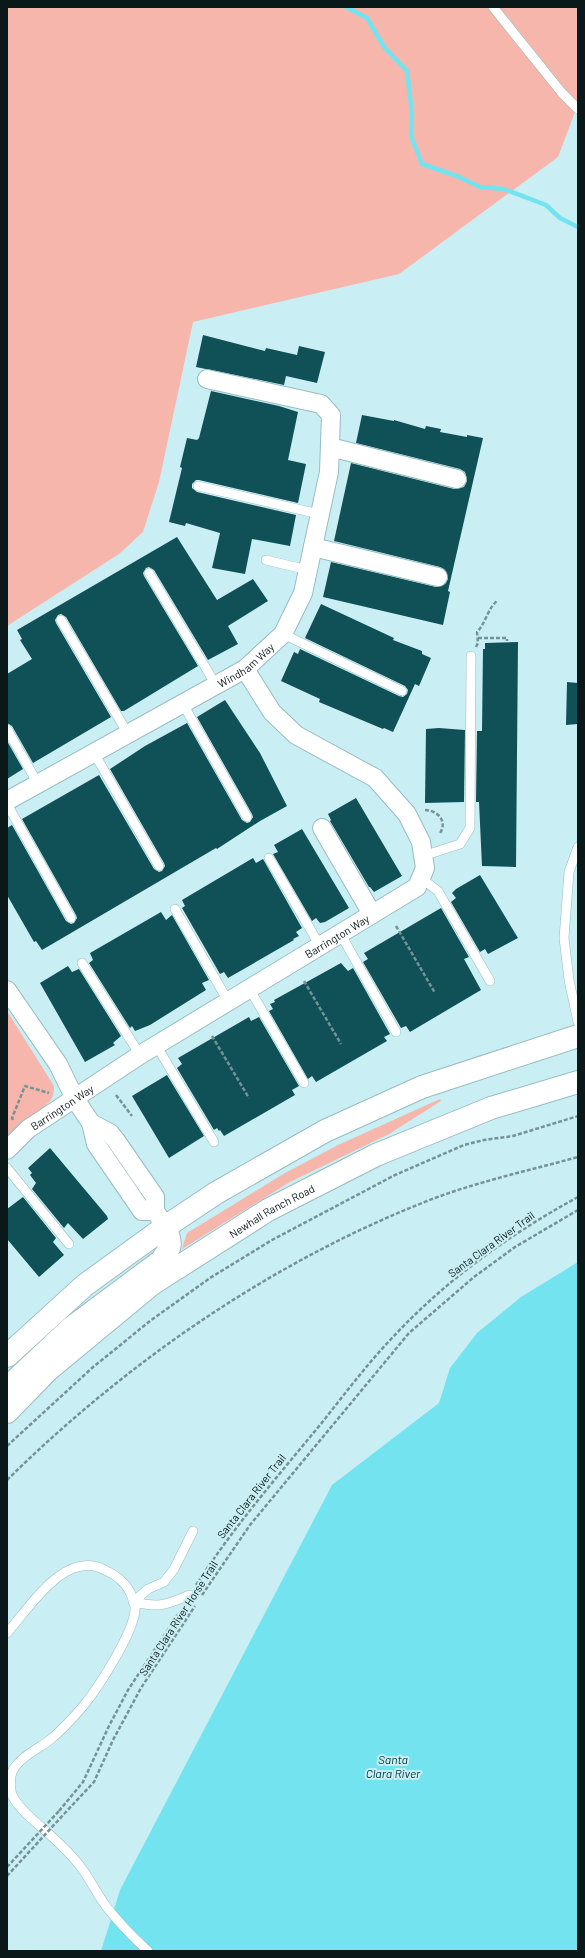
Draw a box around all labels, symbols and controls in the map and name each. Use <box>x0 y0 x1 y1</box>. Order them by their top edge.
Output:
street label: Windham Way <box>215 640 276 690</box>
street label: Barrington Way <box>302 911 371 960</box>
street label: Barrington Way <box>28 1081 96 1132</box>
street label: Newhall Ranch Road <box>226 1181 316 1240</box>
street label: Santa Clara River Trail <box>445 1208 537 1280</box>
street label: Santa Clara River Trail <box>214 1451 288 1541</box>
street label: Santa Clara River Horse Trail <box>136 1558 220 1678</box>
water label: Santa Clara River <box>366 1752 421 1780</box>

